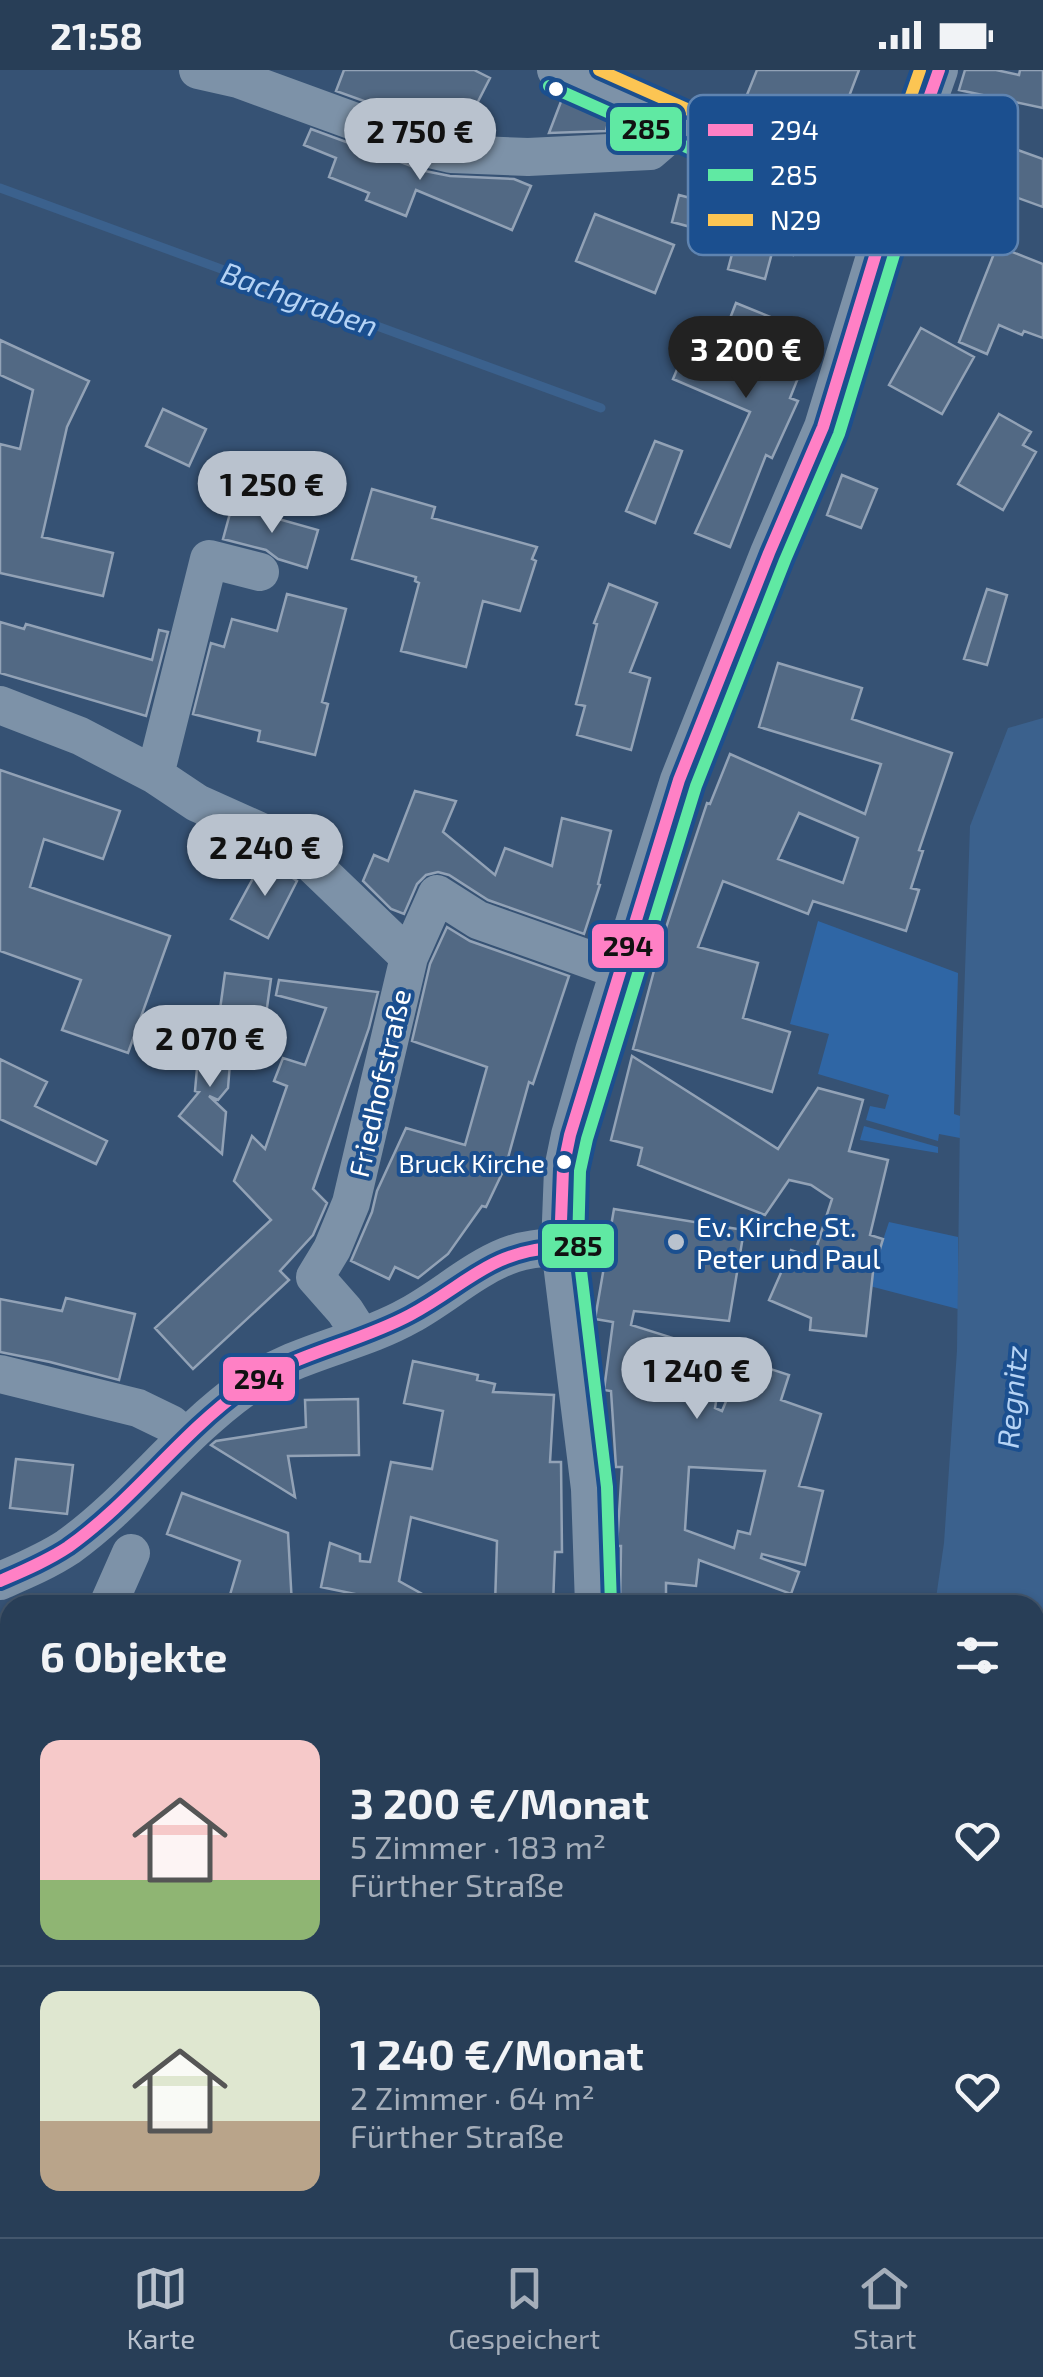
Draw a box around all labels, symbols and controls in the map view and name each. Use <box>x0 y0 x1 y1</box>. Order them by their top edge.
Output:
text: 21:58 <box>50 12 143 58</box>
unlabelled marker <box>546 79 566 99</box>
legend <box>688 95 1018 255</box>
pin: 2 750 € <box>328 98 512 183</box>
line badge: 285 <box>608 105 684 153</box>
text: 2 750 € <box>366 111 474 149</box>
text: 285 <box>621 111 671 145</box>
text: 294 <box>770 112 819 146</box>
text: 285 <box>770 157 818 191</box>
text: N29 <box>770 202 822 236</box>
water label: Bachgraben <box>217 253 383 343</box>
pin: 3 200 € <box>654 316 838 401</box>
text: 3 200 € <box>690 329 802 367</box>
pin: 1 250 € <box>180 451 364 536</box>
text: 1 250 € <box>220 464 324 502</box>
pin: 2 240 € <box>173 814 357 899</box>
text: 2 240 € <box>209 827 321 865</box>
line badge: 294 <box>590 922 666 970</box>
text: 294 <box>603 928 653 962</box>
street label: Friedhofstraße <box>341 986 417 1180</box>
pin: 2 070 € <box>118 1005 302 1090</box>
text: 2 070 € <box>155 1018 265 1056</box>
place label: Bruck Kirche <box>398 1147 545 1178</box>
marker: Bruck Kirche <box>554 1152 574 1172</box>
place label: Ev. Kirche St. Peter und Paul <box>696 1209 881 1275</box>
line badge: 285 <box>540 1222 616 1270</box>
text: 285 <box>553 1228 603 1262</box>
marker: Ev. Kirche St. Peter und Paul <box>665 1231 687 1253</box>
pin: 1 240 € <box>605 1337 789 1422</box>
water label: Regnitz <box>989 1344 1033 1450</box>
text: 1 240 € <box>643 1350 751 1388</box>
line badge: 294 <box>221 1355 297 1403</box>
text: 294 <box>234 1361 284 1395</box>
icon: filters <box>950 1628 1005 1683</box>
text: 6 Objekte <box>40 1630 227 1680</box>
text: 3 200 €/Monat <box>350 1777 649 1827</box>
icon: home <box>120 1780 240 1900</box>
icon: heart <box>950 1813 1005 1868</box>
text: 5 Zimmer · 183 m² <box>350 1827 606 1865</box>
text: Fürther Straße <box>350 1865 564 1903</box>
text: 1 240 €/Monat <box>350 2028 644 2078</box>
icon: home <box>120 2031 240 2151</box>
icon: heart <box>950 2064 1005 2119</box>
text: 2 Zimmer · 64 m² <box>350 2078 595 2116</box>
text: Fürther Straße <box>350 2116 564 2154</box>
tab: Karte <box>126 2261 195 2355</box>
tab: Gespeichert <box>448 2261 600 2355</box>
tab: Start <box>853 2261 917 2355</box>

